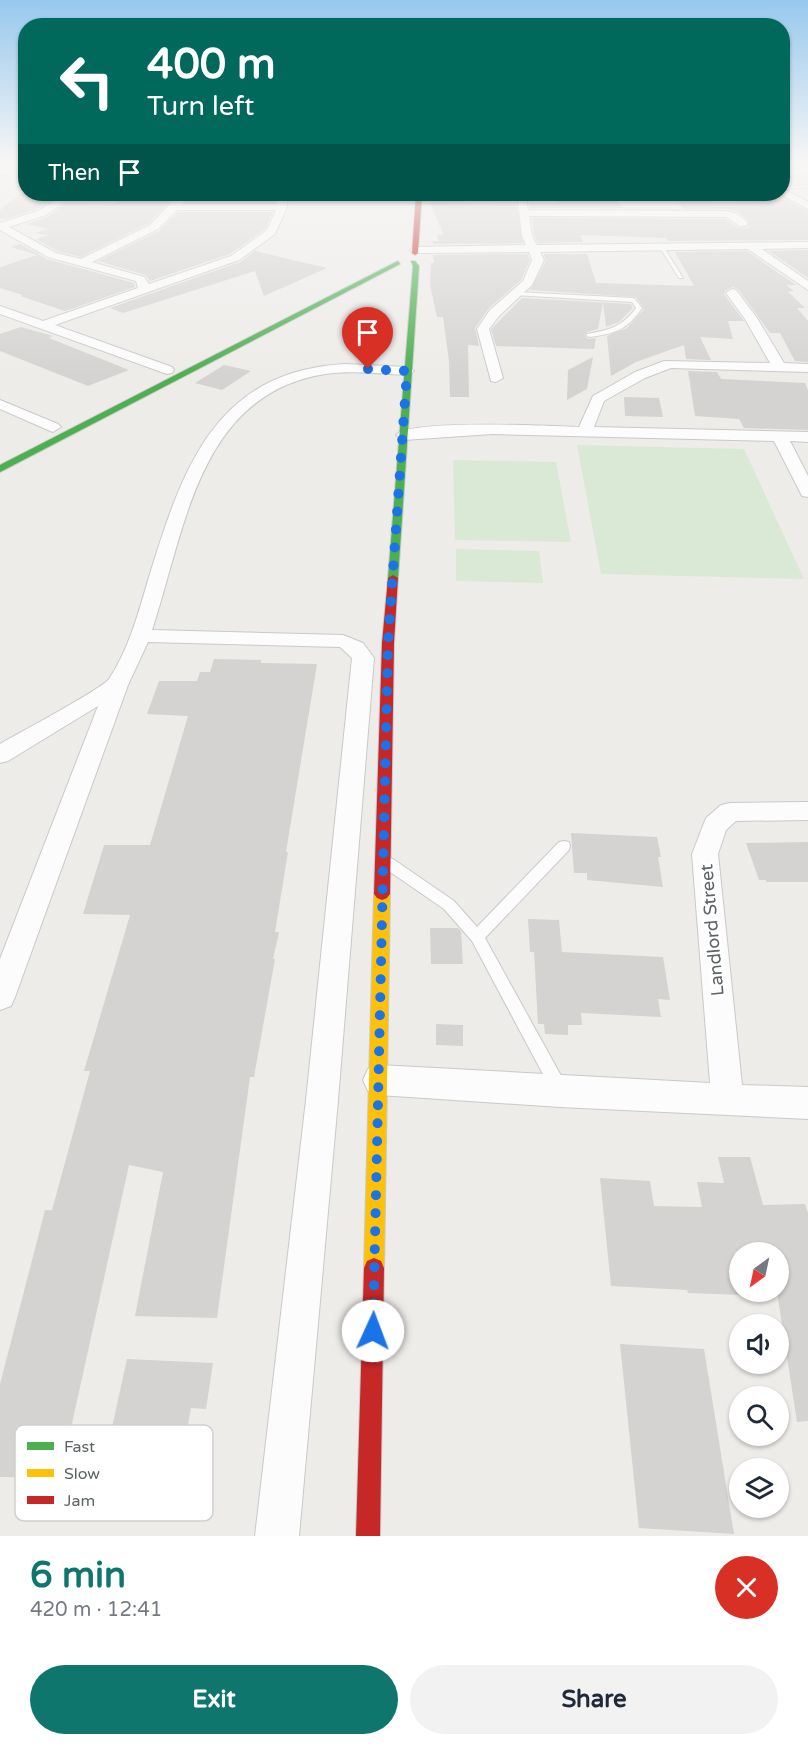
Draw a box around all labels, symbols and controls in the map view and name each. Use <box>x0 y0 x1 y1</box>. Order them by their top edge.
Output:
text: 400 m <box>147 39 276 90</box>
icon: left <box>48 42 126 120</box>
text: Turn left <box>147 90 254 123</box>
icon: arrive <box>113 156 146 189</box>
text: Then <box>48 160 101 186</box>
pin <box>342 307 393 369</box>
icon: arrive <box>351 316 384 349</box>
street label: Landlord Street <box>695 863 729 997</box>
north arrow <box>729 1242 789 1302</box>
map controls <box>729 1242 789 1518</box>
position arrow <box>341 1299 405 1363</box>
button: sound <box>729 1314 789 1374</box>
button: search <box>729 1386 789 1446</box>
legend <box>15 1425 213 1521</box>
text: Fast <box>64 1437 95 1457</box>
button: layers <box>729 1458 789 1518</box>
text: Slow <box>64 1464 100 1484</box>
text: Jam <box>64 1491 95 1511</box>
text: 6 min <box>30 1554 126 1597</box>
button: close <box>715 1556 778 1619</box>
text: 420 m · 12:41 <box>30 1598 162 1622</box>
button: Exit <box>30 1665 398 1734</box>
button: Share <box>410 1665 778 1734</box>

